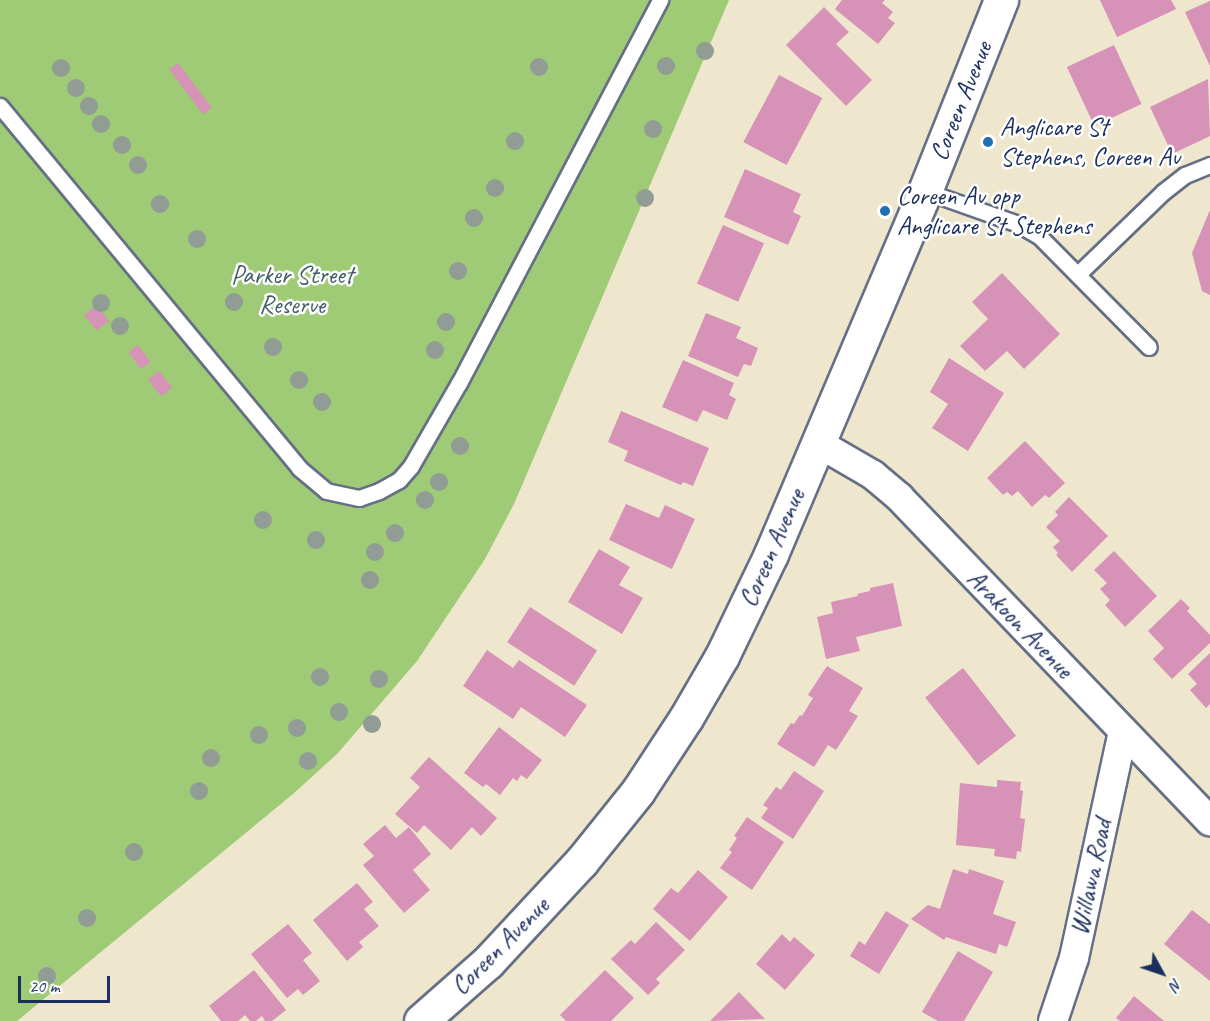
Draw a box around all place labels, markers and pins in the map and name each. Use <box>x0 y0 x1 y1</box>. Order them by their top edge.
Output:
place label: Anglicare St Stephens, Coreen Av <box>1000 111 1180 172</box>
marker: Anglicare St Stephens, Coreen Av <box>981 135 995 149</box>
place label: Coreen Av opp Anglicare St Stephens <box>897 180 1093 242</box>
marker: Coreen Av opp Anglicare St Stephens <box>878 204 892 218</box>

